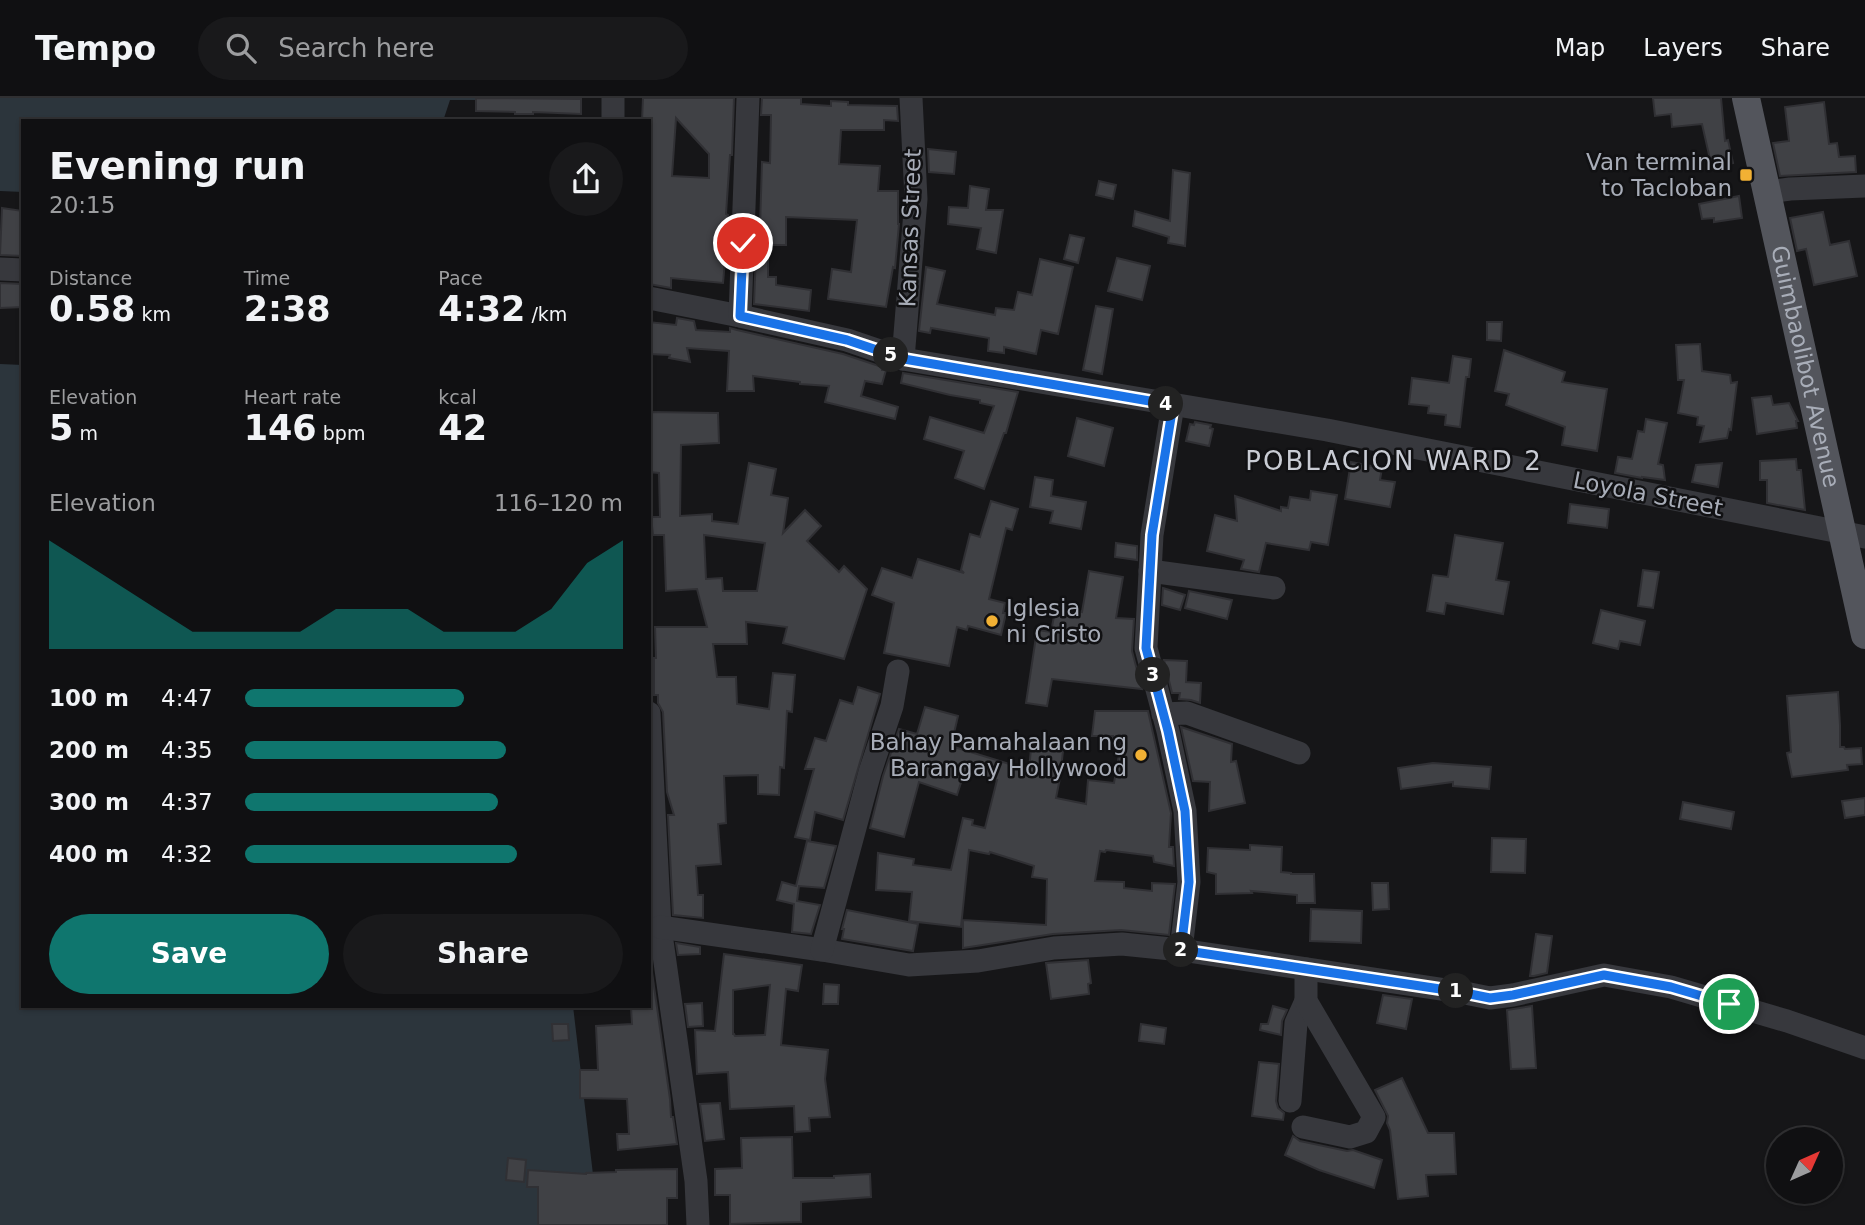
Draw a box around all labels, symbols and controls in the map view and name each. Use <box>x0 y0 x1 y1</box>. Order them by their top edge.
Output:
search box <box>198 17 688 80</box>
text: Tempo <box>35 29 156 68</box>
icon: search <box>222 29 260 67</box>
text: Search here <box>278 33 434 63</box>
text: Map <box>1555 34 1605 62</box>
text: Layers <box>1643 34 1723 62</box>
text: Share <box>1761 34 1830 62</box>
button: share <box>549 142 623 216</box>
text: Evening run <box>49 144 306 188</box>
street label: Kansas Street <box>894 148 926 308</box>
place label: Van terminal to Tacloban <box>1586 149 1732 201</box>
marker: Van terminal to Tacloban <box>1738 167 1754 183</box>
text: 20:15 <box>49 192 115 218</box>
pin <box>713 213 773 273</box>
icon: check <box>724 224 762 262</box>
street label: Guimbaolibot Avenue <box>1766 243 1845 490</box>
text: Distance <box>49 267 132 289</box>
text: Time <box>244 267 290 289</box>
text: Pace <box>438 267 483 289</box>
text: 0.58 <box>49 289 135 329</box>
text: 2:38 <box>244 289 331 329</box>
text: 4:32 <box>438 289 525 329</box>
text: km <box>135 303 171 325</box>
text: /km <box>525 303 567 325</box>
pin: 5 <box>874 338 908 372</box>
text: 5 <box>884 343 897 365</box>
text: Elevation <box>49 386 137 408</box>
text: Heart rate <box>244 386 341 408</box>
text: kcal <box>438 386 477 408</box>
pin: 4 <box>1148 386 1184 422</box>
text: 4 <box>1159 392 1172 414</box>
text: 5 <box>49 408 73 448</box>
text: 146 <box>244 408 317 448</box>
text: 42 <box>438 408 487 448</box>
text: m <box>73 422 98 444</box>
text: bpm <box>317 422 365 444</box>
district label: POBLACION WARD 2 <box>1245 446 1543 476</box>
street label: Loyola Street <box>1571 467 1725 521</box>
text: Elevation <box>49 490 156 516</box>
text: 116–120 m <box>494 490 623 516</box>
place label: Iglesia ni Cristo <box>1006 595 1101 647</box>
marker: Iglesia ni Cristo <box>984 613 1000 629</box>
pin: 3 <box>1136 658 1170 692</box>
text: 3 <box>1146 663 1159 685</box>
text: 100 m <box>49 685 129 711</box>
text: 4:47 <box>161 685 213 711</box>
place label: Bahay Pamahalaan ng Barangay Hollywood <box>870 729 1127 781</box>
text: 200 m <box>49 737 129 763</box>
text: 4:35 <box>161 737 213 763</box>
marker: Bahay Pamahalaan ng Barangay Hollywood <box>1133 747 1149 763</box>
text: 300 m <box>49 789 129 815</box>
text: 4:37 <box>161 789 213 815</box>
text: 400 m <box>49 841 129 867</box>
text: 4:32 <box>161 841 213 867</box>
button: Save <box>49 914 329 994</box>
button: Share <box>343 914 623 994</box>
pin: 2 <box>1164 932 1198 968</box>
text: 2 <box>1174 938 1187 960</box>
pin: 1 <box>1438 974 1474 1008</box>
pin <box>1699 974 1759 1034</box>
text: 1 <box>1449 979 1462 1001</box>
icon: arrive <box>1710 985 1748 1023</box>
north arrow <box>1766 1127 1843 1204</box>
map controls <box>1766 1127 1843 1204</box>

